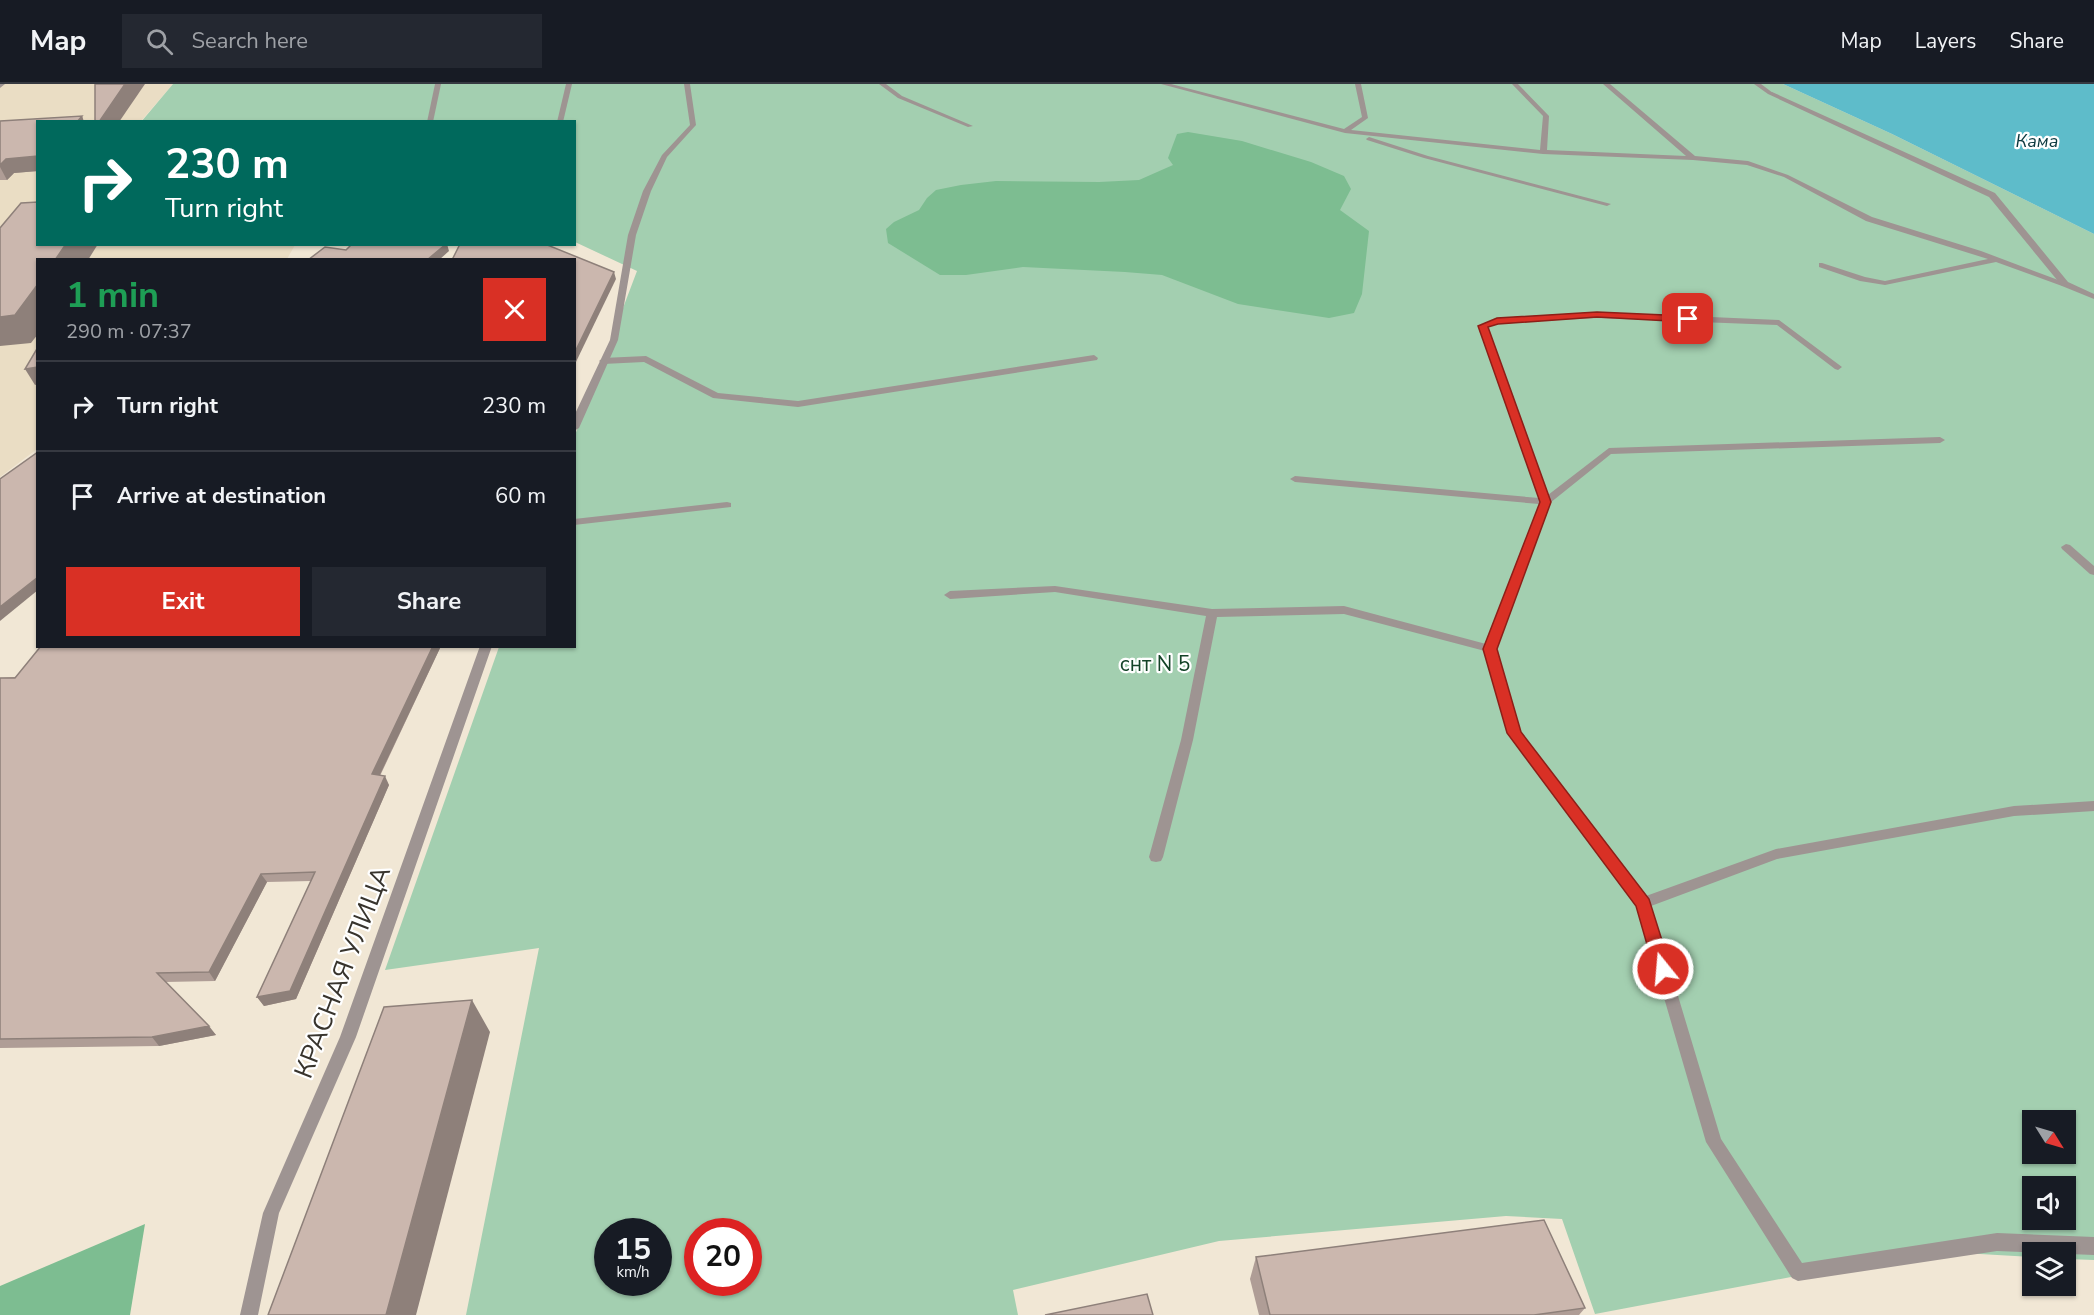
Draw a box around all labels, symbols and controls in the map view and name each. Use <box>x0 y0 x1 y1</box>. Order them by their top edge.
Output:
search box <box>122 14 542 68</box>
text: Map <box>30 22 86 60</box>
icon: search <box>143 25 176 58</box>
text: Search here <box>191 26 308 56</box>
text: Map <box>1840 27 1882 55</box>
text: Layers <box>1915 27 1976 55</box>
text: Share <box>2009 27 2064 55</box>
water label: Кама <box>2016 129 2058 153</box>
text: 230 m <box>165 136 289 193</box>
icon: right <box>66 144 144 222</box>
text: Turn right <box>165 190 283 227</box>
text: 1 min <box>66 271 159 320</box>
button: close <box>483 278 546 341</box>
pin <box>1662 293 1713 344</box>
icon: arrive <box>1671 302 1704 335</box>
text: 290 m · 07:37 <box>66 318 192 345</box>
icon: right <box>66 390 99 423</box>
text: Turn right <box>117 391 218 421</box>
text: 230 m <box>482 391 546 421</box>
icon: arrive <box>66 480 99 513</box>
text: Arrive at destination <box>117 481 326 511</box>
text: 60 m <box>495 481 546 511</box>
button: Exit <box>66 567 300 636</box>
button: Share <box>312 567 546 636</box>
park label: снт N 5 <box>1120 650 1190 678</box>
street label: КРАСНАЯ УЛИЦА <box>286 861 399 1083</box>
position arrow <box>1631 937 1695 1001</box>
north arrow <box>2022 1110 2076 1164</box>
map controls <box>2022 1110 2076 1296</box>
button: sound <box>2022 1176 2076 1230</box>
speed limit sign: 20 <box>684 1218 762 1296</box>
text: 15 <box>615 1229 651 1270</box>
button: layers <box>2022 1242 2076 1296</box>
text: km/h <box>616 1262 650 1282</box>

